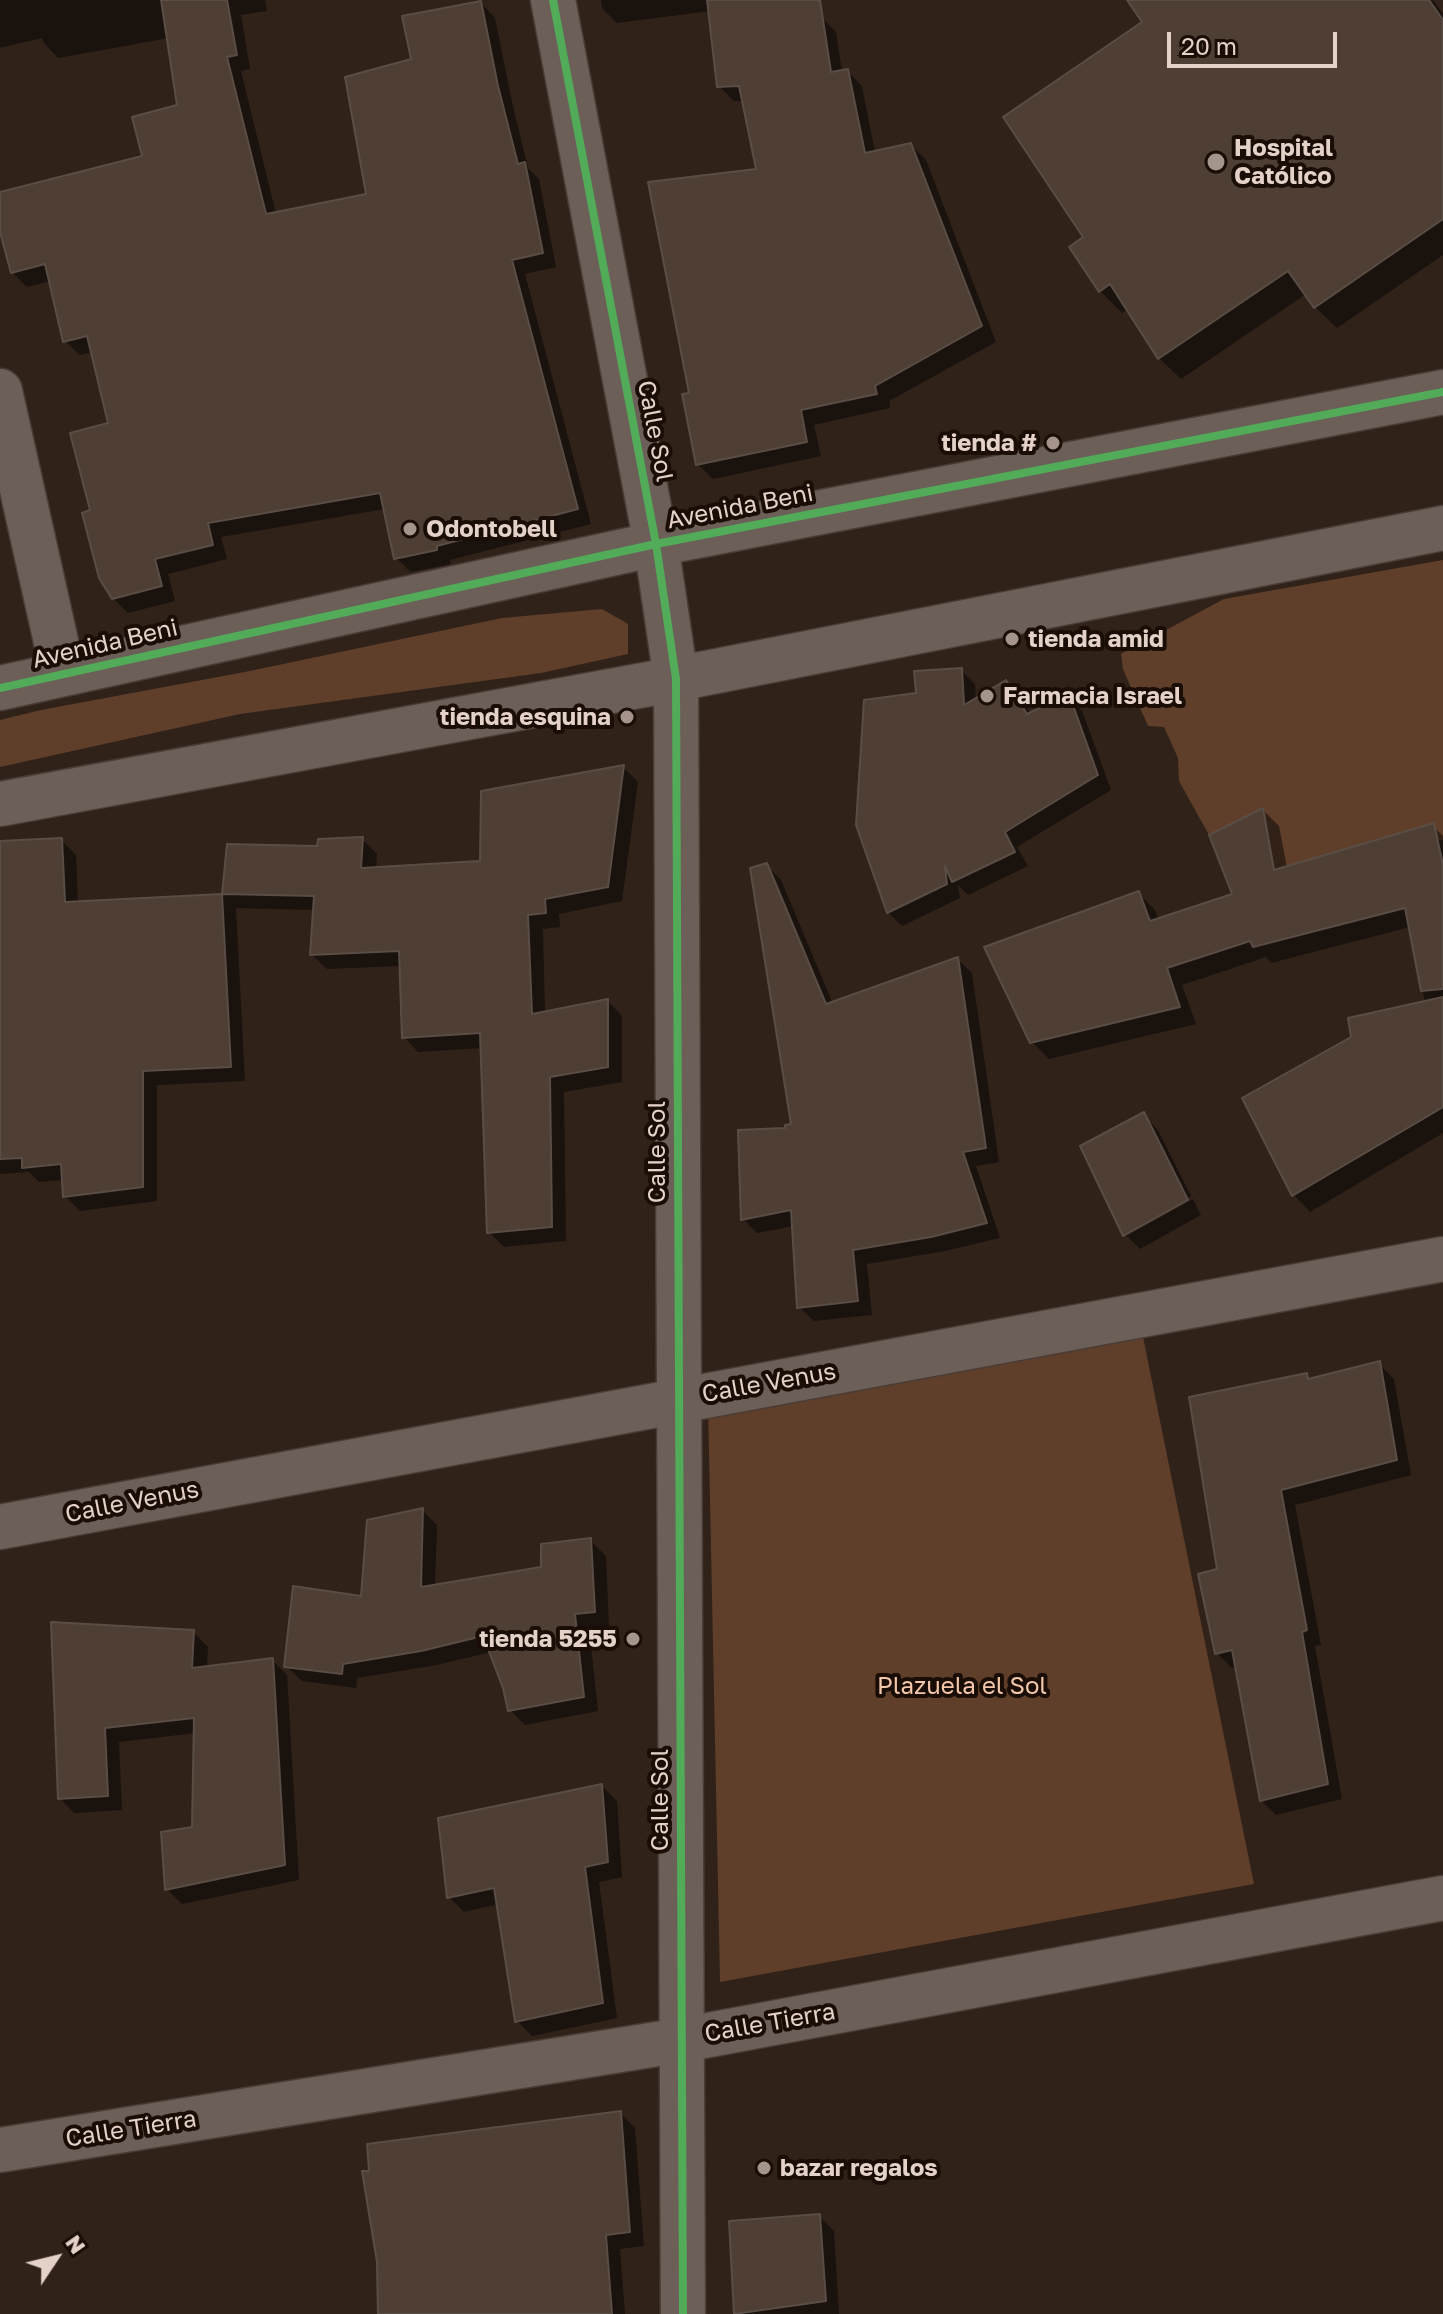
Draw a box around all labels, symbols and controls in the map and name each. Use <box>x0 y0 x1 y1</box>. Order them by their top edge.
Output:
scale bar <box>1171 16 1341 66</box>
text: 20 m <box>1181 31 1237 60</box>
place label: Hospital Católico <box>1234 134 1333 190</box>
marker: Hospital Católico <box>1205 151 1227 173</box>
street label: Calle Sol <box>631 378 679 484</box>
place label: tienda # <box>941 429 1037 457</box>
marker: tienda # <box>1044 434 1062 452</box>
street label: Avenida Beni <box>665 479 815 535</box>
place label: Odontobell <box>426 515 557 543</box>
marker: Odontobell <box>401 520 419 538</box>
street label: Avenida Beni <box>30 613 180 675</box>
place label: tienda amid <box>1028 625 1164 653</box>
marker: tienda amid <box>1003 630 1021 648</box>
place label: Farmacia Israel <box>1003 682 1182 710</box>
marker: Farmacia Israel <box>978 687 996 705</box>
place label: tienda esquina <box>440 703 611 731</box>
marker: tienda esquina <box>618 708 636 726</box>
street label: Calle Sol <box>643 1101 671 1203</box>
street label: Calle Venus <box>700 1357 838 1409</box>
street label: Calle Venus <box>63 1475 201 1529</box>
place label: tienda 5255 <box>479 1625 617 1653</box>
marker: tienda 5255 <box>624 1630 642 1648</box>
park label: Plazuela el Sol <box>877 1672 1047 1700</box>
street label: Calle Sol <box>646 1749 674 1851</box>
street label: Calle Tierra <box>702 1997 838 2049</box>
street label: Calle Tierra <box>63 2104 199 2154</box>
place label: bazar regalos <box>780 2154 938 2182</box>
marker: bazar regalos <box>755 2159 773 2177</box>
north arrow <box>16 2218 96 2298</box>
text: N <box>60 2229 92 2259</box>

